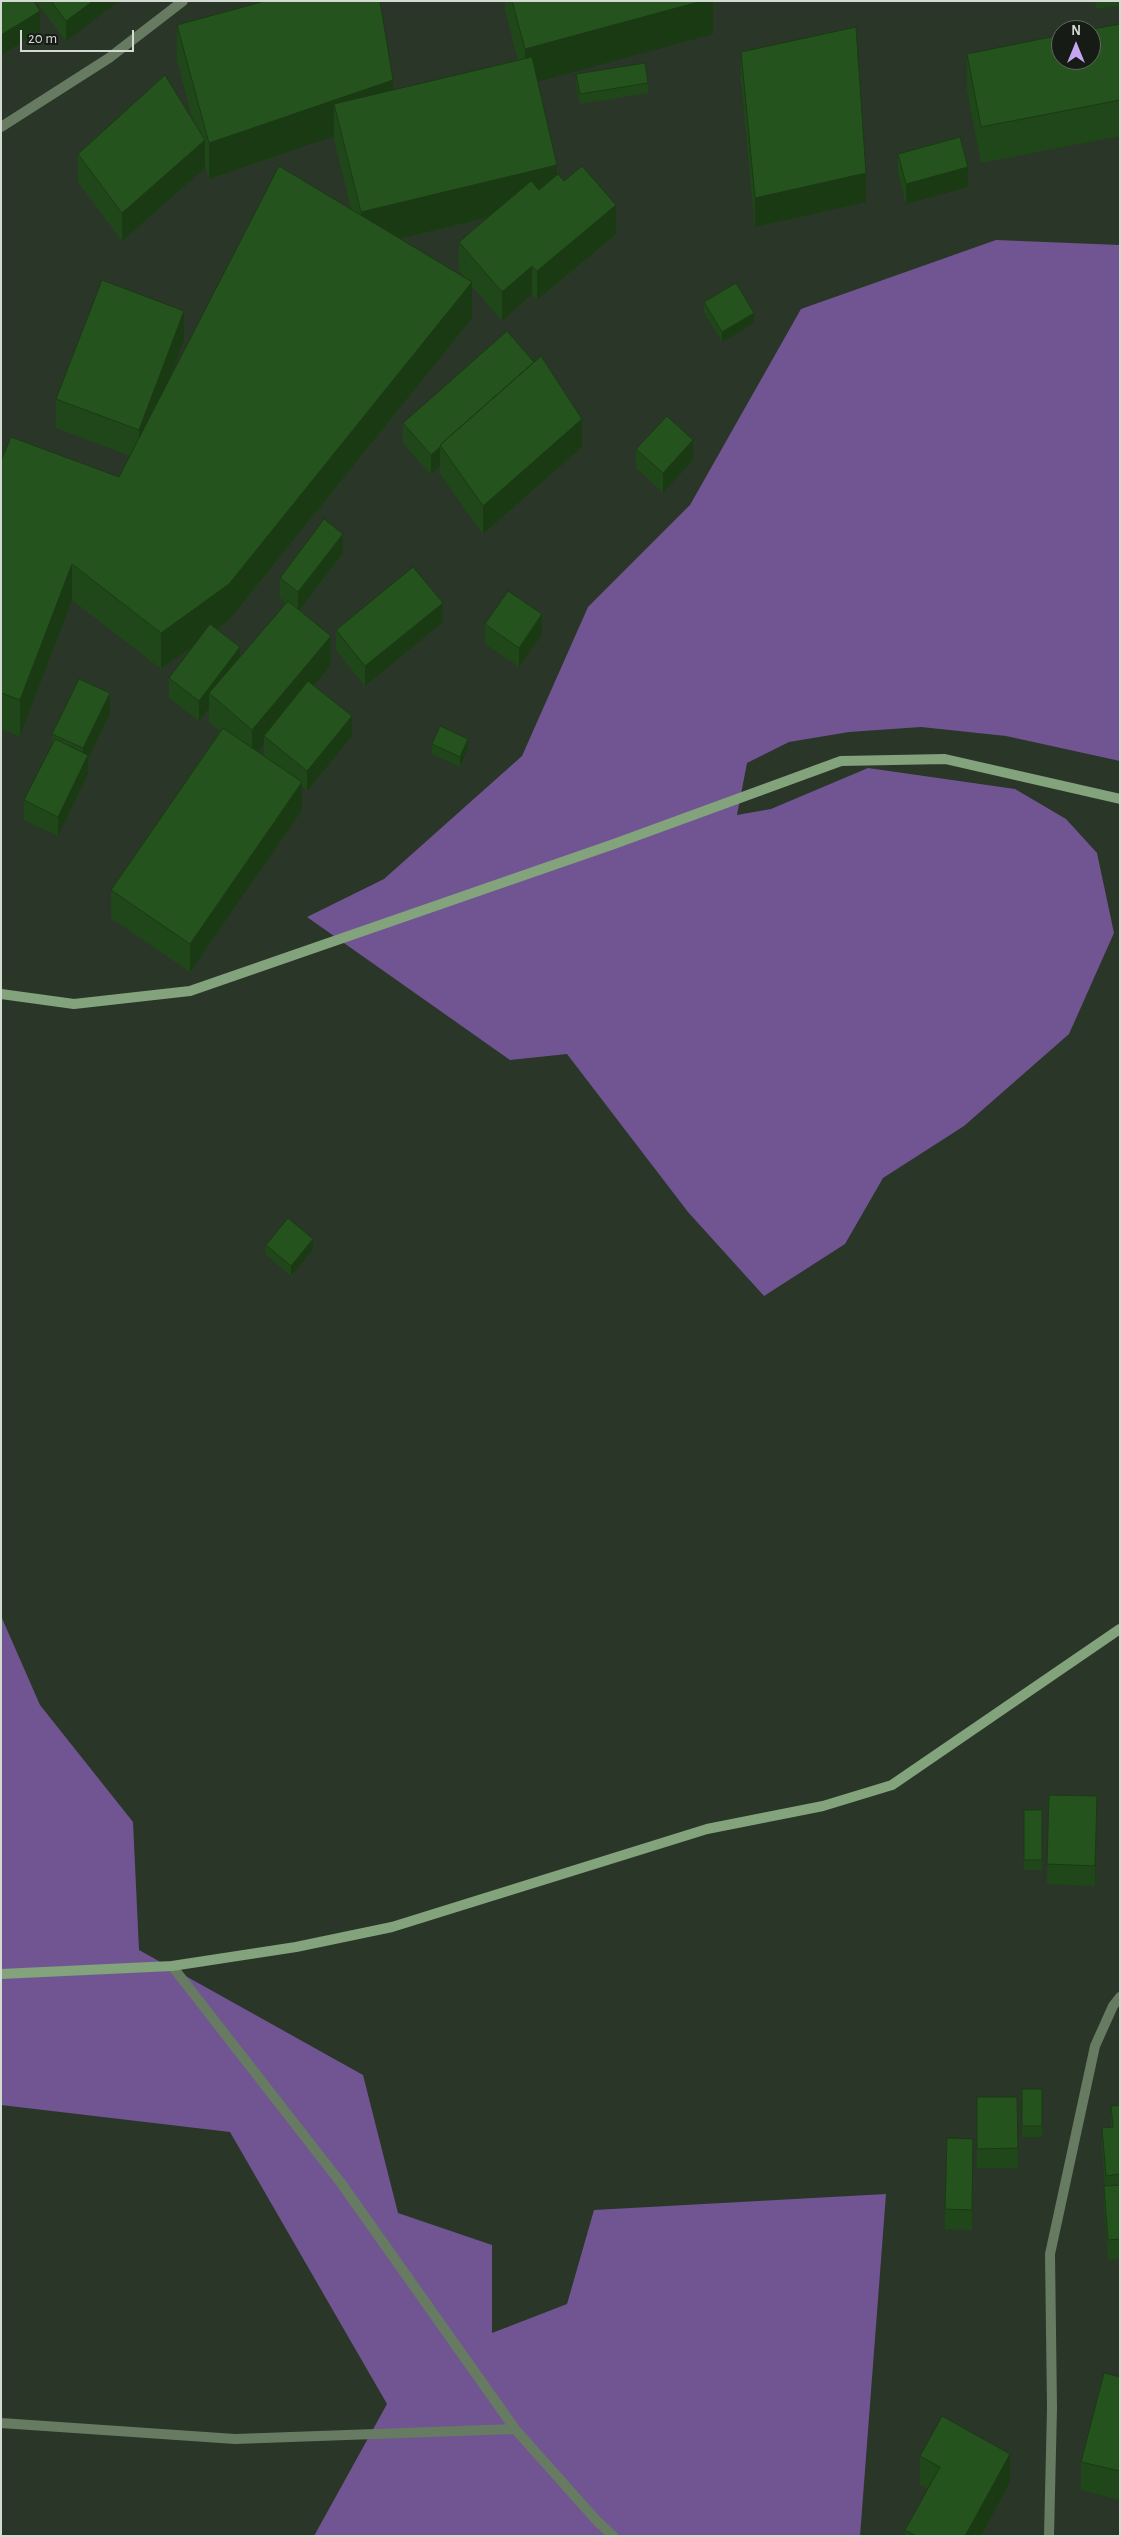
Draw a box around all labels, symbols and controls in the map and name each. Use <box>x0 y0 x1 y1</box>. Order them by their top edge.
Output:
scale bar <box>22 20 136 52</box>
north arrow <box>1051 20 1101 70</box>
text: N <box>1071 24 1081 38</box>
text: 20 m <box>28 31 57 46</box>

